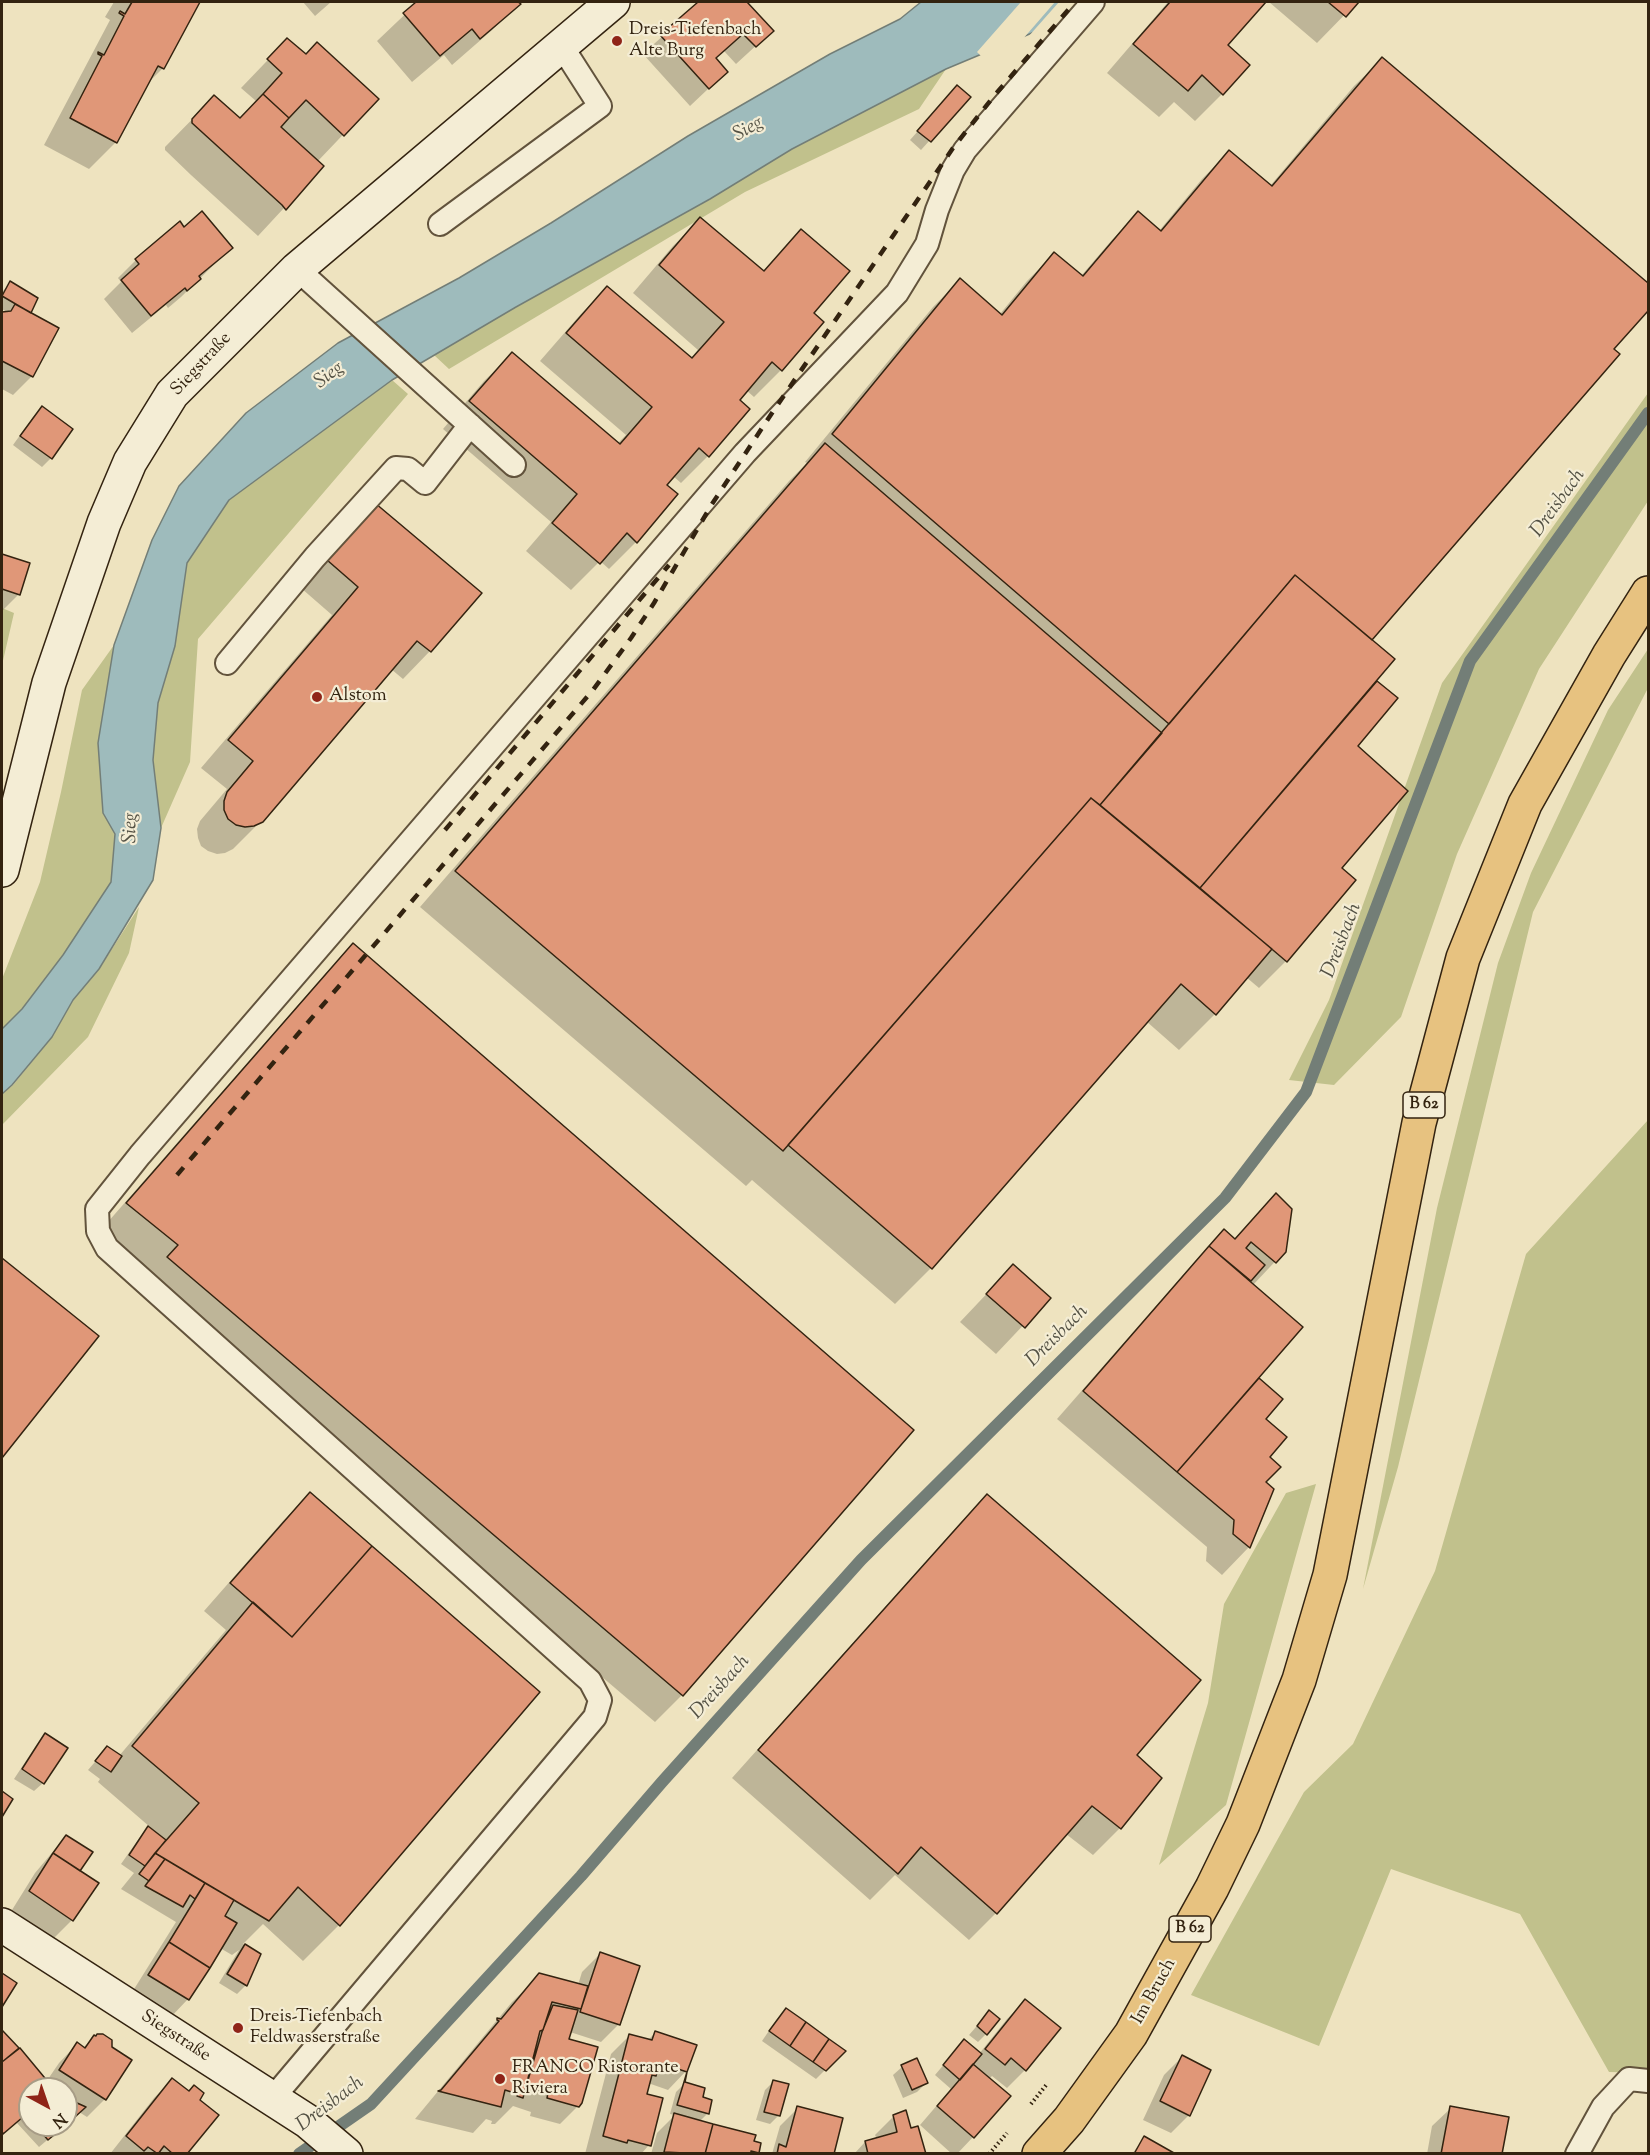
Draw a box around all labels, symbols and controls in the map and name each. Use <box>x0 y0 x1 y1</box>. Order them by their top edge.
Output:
place label: Dreis-Tiefenbach Alte Burg <box>629 20 761 63</box>
marker: Dreis-Tiefenbach Alte Burg <box>610 34 624 48</box>
water label: Sieg <box>730 112 768 148</box>
street label: Siegstraße <box>167 329 237 401</box>
water label: Sieg <box>310 357 350 395</box>
water label: Dreisbach <box>1526 465 1592 543</box>
place label: Alstom <box>329 686 387 708</box>
marker: Alstom <box>310 690 324 704</box>
water label: Sieg <box>120 812 144 844</box>
water label: Dreisbach <box>1318 900 1368 982</box>
road number: B 62 <box>1403 1092 1445 1118</box>
water label: Dreisbach <box>1022 1301 1094 1373</box>
water label: Dreisbach <box>686 1651 756 1725</box>
road number: B 62 <box>1169 1916 1211 1942</box>
street label: Im Bruch <box>1128 1955 1182 2029</box>
street label: Siegstraße <box>136 2006 214 2068</box>
place label: Dreis-Tiefenbach Feldwasserstraße <box>250 2007 382 2050</box>
marker: Dreis-Tiefenbach Feldwasserstraße <box>231 2021 245 2035</box>
place label: FRANCO Ristorante Riviera <box>512 2058 679 2100</box>
water label: Dreisbach <box>292 2072 370 2138</box>
marker: FRANCO Ristorante Riviera <box>493 2072 507 2086</box>
north arrow <box>18 2077 78 2137</box>
text: N <box>46 2107 71 2133</box>

